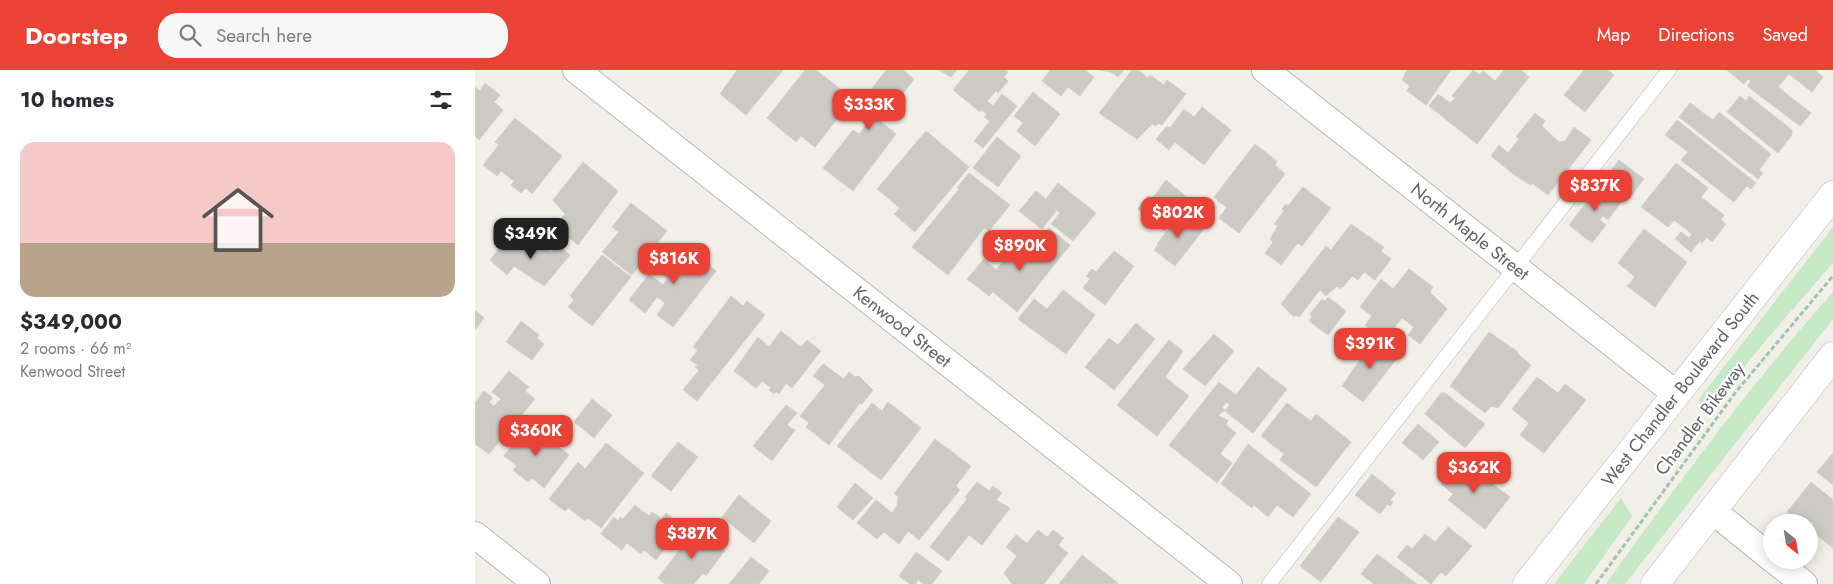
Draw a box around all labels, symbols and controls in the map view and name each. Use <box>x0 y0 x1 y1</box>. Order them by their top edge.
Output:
search box <box>158 13 508 58</box>
text: Doorstep <box>25 18 128 53</box>
icon: search <box>176 21 204 49</box>
text: Search here <box>216 22 312 49</box>
text: Map <box>1597 22 1630 48</box>
text: Directions <box>1658 22 1734 48</box>
text: Saved <box>1762 22 1808 48</box>
text: 10 homes <box>20 85 114 115</box>
icon: filters <box>427 86 455 114</box>
pin: $333K <box>834 88 904 131</box>
text: $333K <box>844 93 894 116</box>
pin: $837K <box>1560 170 1630 212</box>
text: $837K <box>1570 174 1620 197</box>
icon: home <box>193 175 283 265</box>
street label: North Maple Street <box>1405 177 1535 287</box>
pin: $802K <box>1143 196 1213 239</box>
text: $802K <box>1152 201 1204 224</box>
pin: $349K <box>496 218 566 260</box>
text: $349K <box>505 222 557 245</box>
pin: $890K <box>985 230 1055 272</box>
text: $890K <box>994 234 1046 257</box>
pin: $816K <box>639 242 709 285</box>
text: $816K <box>649 247 699 270</box>
street label: Kenwood Street <box>847 280 957 374</box>
street label: West Chandler Boulevard South <box>1595 286 1765 492</box>
text: $349,000 <box>20 307 122 337</box>
pin: $391K <box>1335 328 1405 370</box>
text: $391K <box>1345 332 1395 355</box>
text: 2 rooms · 66 m² <box>20 337 131 360</box>
street label: Chandler Bikeway <box>1649 357 1751 481</box>
text: Kenwood Street <box>20 360 125 383</box>
pin: $360K <box>501 414 571 457</box>
text: $360K <box>510 419 562 442</box>
pin: $362K <box>1439 452 1509 494</box>
text: $362K <box>1448 456 1500 479</box>
north arrow <box>1763 514 1817 569</box>
map controls <box>1763 514 1818 569</box>
pin: $387K <box>657 518 727 560</box>
text: $387K <box>667 522 717 545</box>

